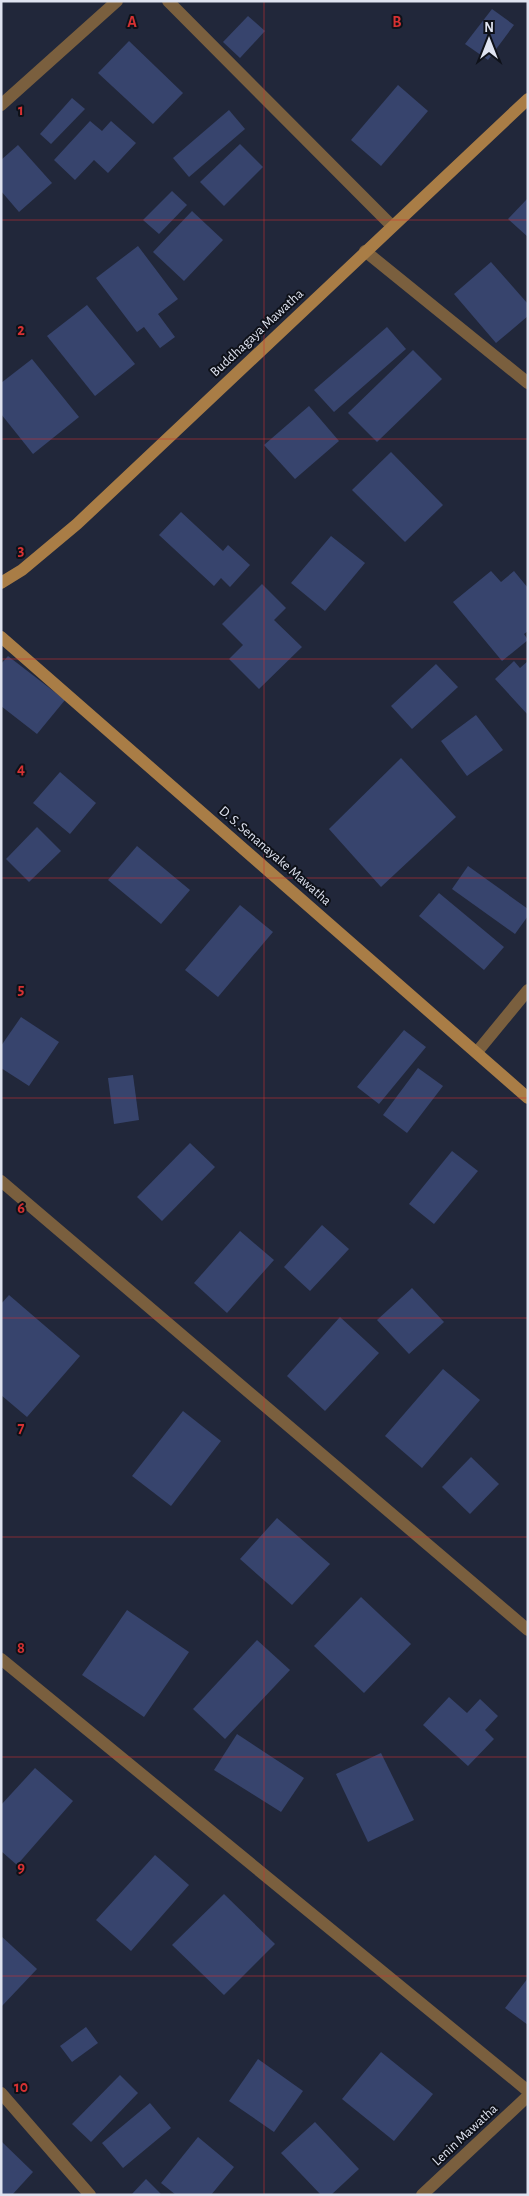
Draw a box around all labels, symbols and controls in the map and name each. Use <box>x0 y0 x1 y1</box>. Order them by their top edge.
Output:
text: A <box>127 14 137 30</box>
text: B <box>392 14 402 30</box>
north arrow <box>464 15 514 65</box>
text: N <box>484 21 494 35</box>
text: 1 <box>18 102 24 118</box>
street label: Buddhagaya Mawatha <box>208 286 307 380</box>
text: 2 <box>17 322 25 338</box>
text: 3 <box>18 542 25 558</box>
text: 4 <box>17 761 25 777</box>
street label: D. S. Senanayake Mawatha <box>216 804 334 909</box>
text: 5 <box>18 981 25 997</box>
text: 6 <box>17 1200 25 1216</box>
text: 7 <box>18 1420 25 1436</box>
text: 8 <box>17 1640 25 1656</box>
text: 9 <box>17 1859 25 1875</box>
text: 10 <box>14 2079 28 2095</box>
street label: Lenin Mawatha <box>430 2101 501 2169</box>

